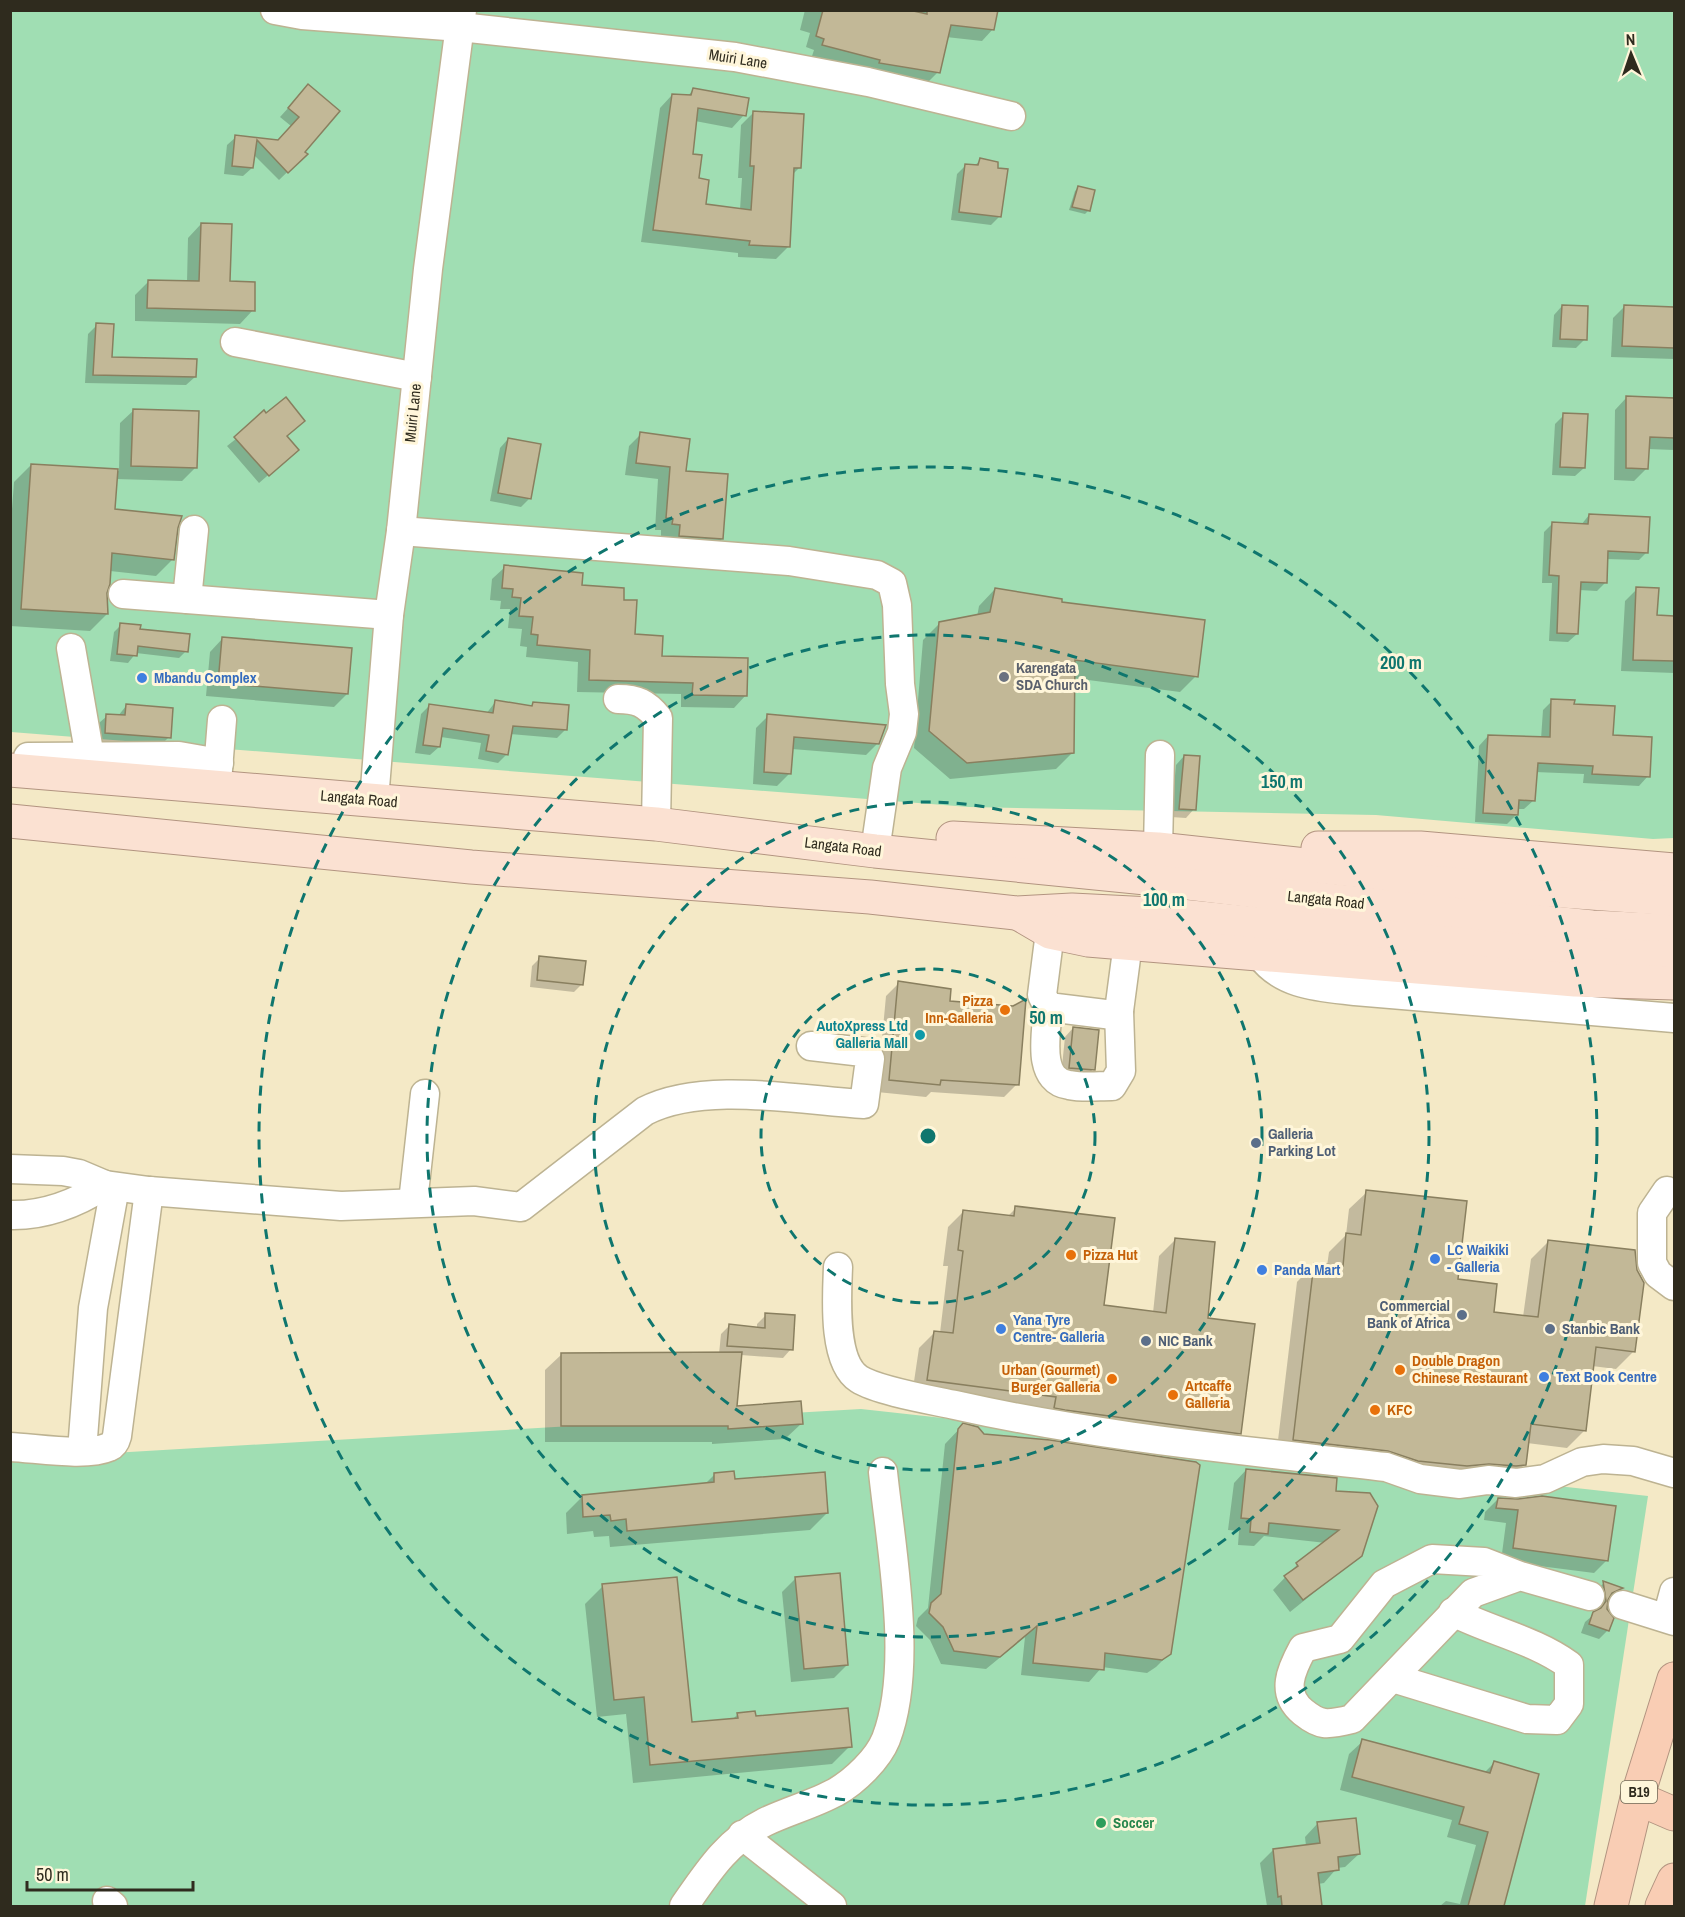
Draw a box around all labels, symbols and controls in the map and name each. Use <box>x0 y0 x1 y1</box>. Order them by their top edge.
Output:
north arrow <box>1601 24 1661 84</box>
text: N <box>1625 28 1636 50</box>
street label: Muiri Lane <box>707 44 769 74</box>
street label: Muiri Lane <box>399 382 426 443</box>
text: 200 m <box>1380 650 1422 675</box>
place label: Karengata SDA Church <box>1016 657 1088 695</box>
place label: Mbandu Complex <box>154 667 257 688</box>
marker: Karengata SDA Church <box>997 670 1011 684</box>
marker: Mbandu Complex <box>135 671 149 685</box>
text: 150 m <box>1261 769 1303 794</box>
street label: Langata Road <box>320 785 398 812</box>
street label: Langata Road <box>803 831 883 862</box>
street label: Langata Road <box>1287 885 1366 914</box>
text: 100 m <box>1143 887 1185 912</box>
place label: Pizza Inn-Galleria <box>925 990 993 1028</box>
marker: Pizza Inn-Galleria <box>998 1003 1012 1017</box>
text: 50 m <box>1029 1005 1063 1030</box>
place label: AutoXpress Ltd Galleria Mall <box>816 1015 908 1053</box>
marker: AutoXpress Ltd Galleria Mall <box>913 1028 927 1042</box>
place label: Galleria Parking Lot <box>1268 1123 1336 1161</box>
centre of rings <box>918 1126 938 1146</box>
marker: Galleria Parking Lot <box>1249 1136 1263 1150</box>
place label: LC Waikiki - Galleria <box>1447 1239 1509 1277</box>
place label: Pizza Hut <box>1083 1244 1138 1265</box>
marker: Pizza Hut <box>1064 1248 1078 1262</box>
marker: LC Waikiki - Galleria <box>1428 1252 1442 1266</box>
place label: Panda Mart <box>1274 1259 1340 1280</box>
marker: Panda Mart <box>1255 1263 1269 1277</box>
place label: Commercial Bank of Africa <box>1367 1295 1450 1333</box>
marker: Commercial Bank of Africa <box>1455 1308 1469 1322</box>
place label: Yana Tyre Centre- Galleria <box>1013 1309 1105 1347</box>
place label: Stanbic Bank <box>1562 1318 1640 1339</box>
marker: Yana Tyre Centre- Galleria <box>994 1322 1008 1336</box>
marker: Stanbic Bank <box>1543 1322 1557 1336</box>
place label: NIC Bank <box>1158 1330 1213 1351</box>
marker: NIC Bank <box>1139 1334 1153 1348</box>
place label: Double Dragon Chinese Restaurant <box>1412 1350 1528 1388</box>
place label: Urban (Gourmet) Burger Galleria <box>1002 1359 1100 1397</box>
marker: Double Dragon Chinese Restaurant <box>1393 1363 1407 1377</box>
place label: Text Book Centre <box>1556 1366 1657 1387</box>
marker: Text Book Centre <box>1537 1370 1551 1384</box>
marker: Urban (Gourmet) Burger Galleria <box>1105 1372 1119 1386</box>
place label: Artcaffe Galleria <box>1185 1375 1232 1413</box>
marker: Artcaffe Galleria <box>1166 1388 1180 1402</box>
place label: KFC <box>1387 1399 1412 1420</box>
marker: KFC <box>1368 1403 1382 1417</box>
road number: B19 <box>1621 1781 1657 1803</box>
place label: Soccer <box>1113 1812 1154 1833</box>
marker: Soccer <box>1094 1816 1108 1830</box>
scale bar <box>27 1854 194 1892</box>
text: 50 m <box>36 1862 69 1887</box>

